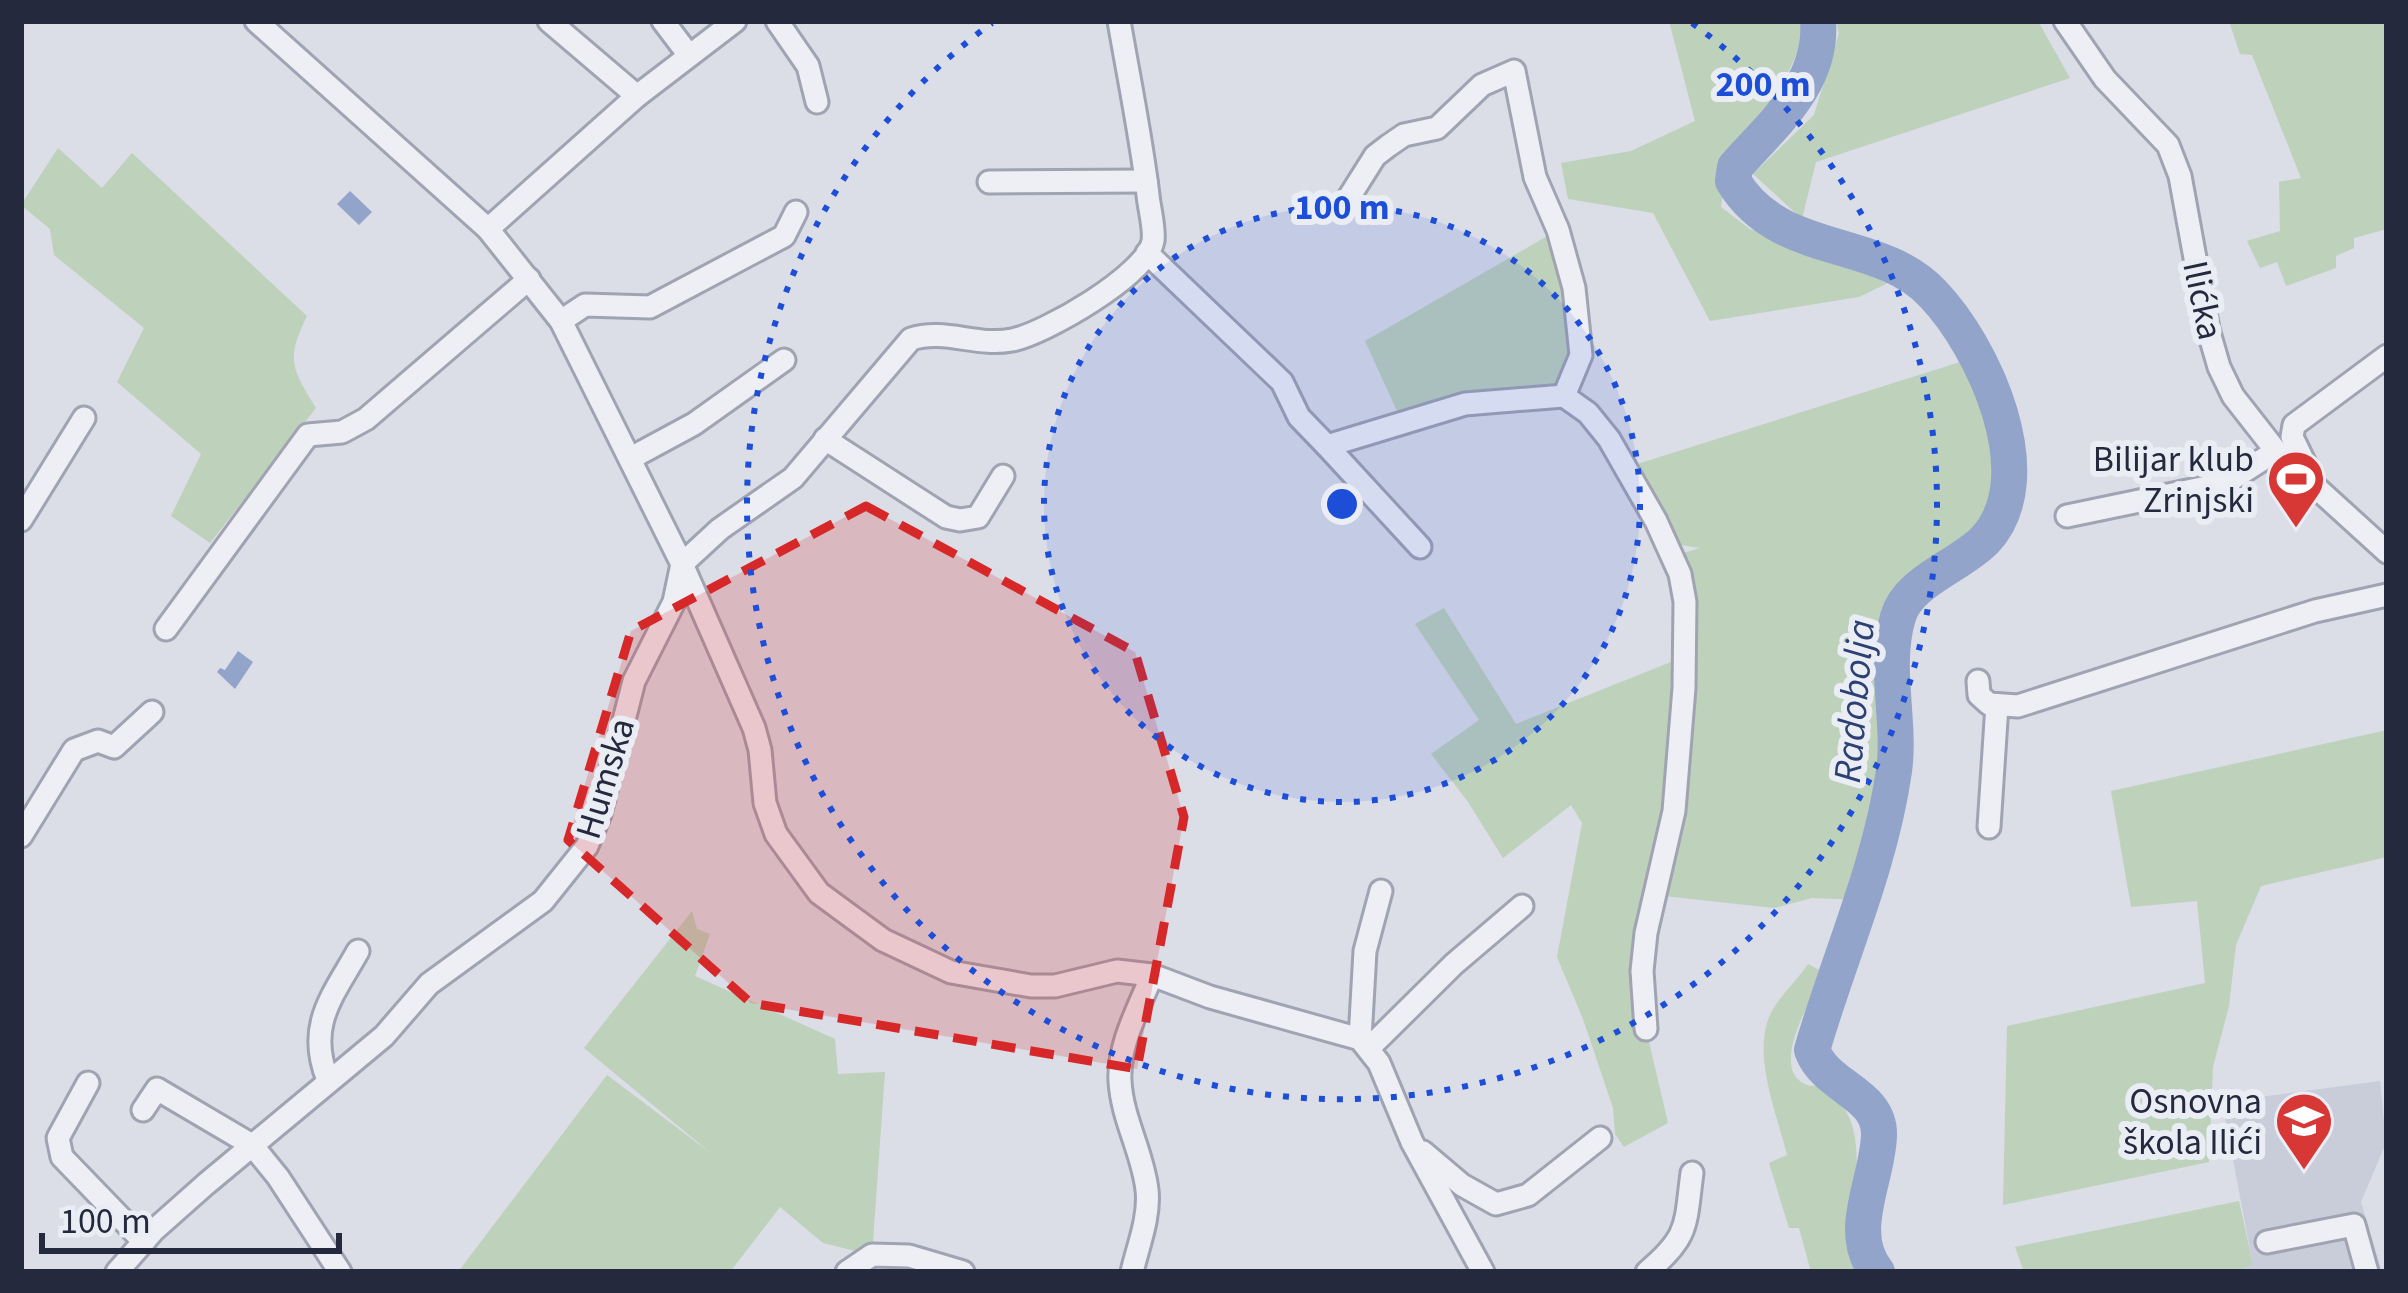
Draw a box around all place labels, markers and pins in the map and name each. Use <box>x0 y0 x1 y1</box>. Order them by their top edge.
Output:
place label: Bilijar klub Zrinjski <box>2093 434 2254 526</box>
sports icon: Bilijar klub Zrinjski <box>2265 448 2327 530</box>
centre of rings <box>1321 483 1363 525</box>
place label: Osnovna škola Ilići <box>2123 1076 2262 1168</box>
school or university icon: Osnovna škola Ilići <box>2273 1090 2335 1172</box>

